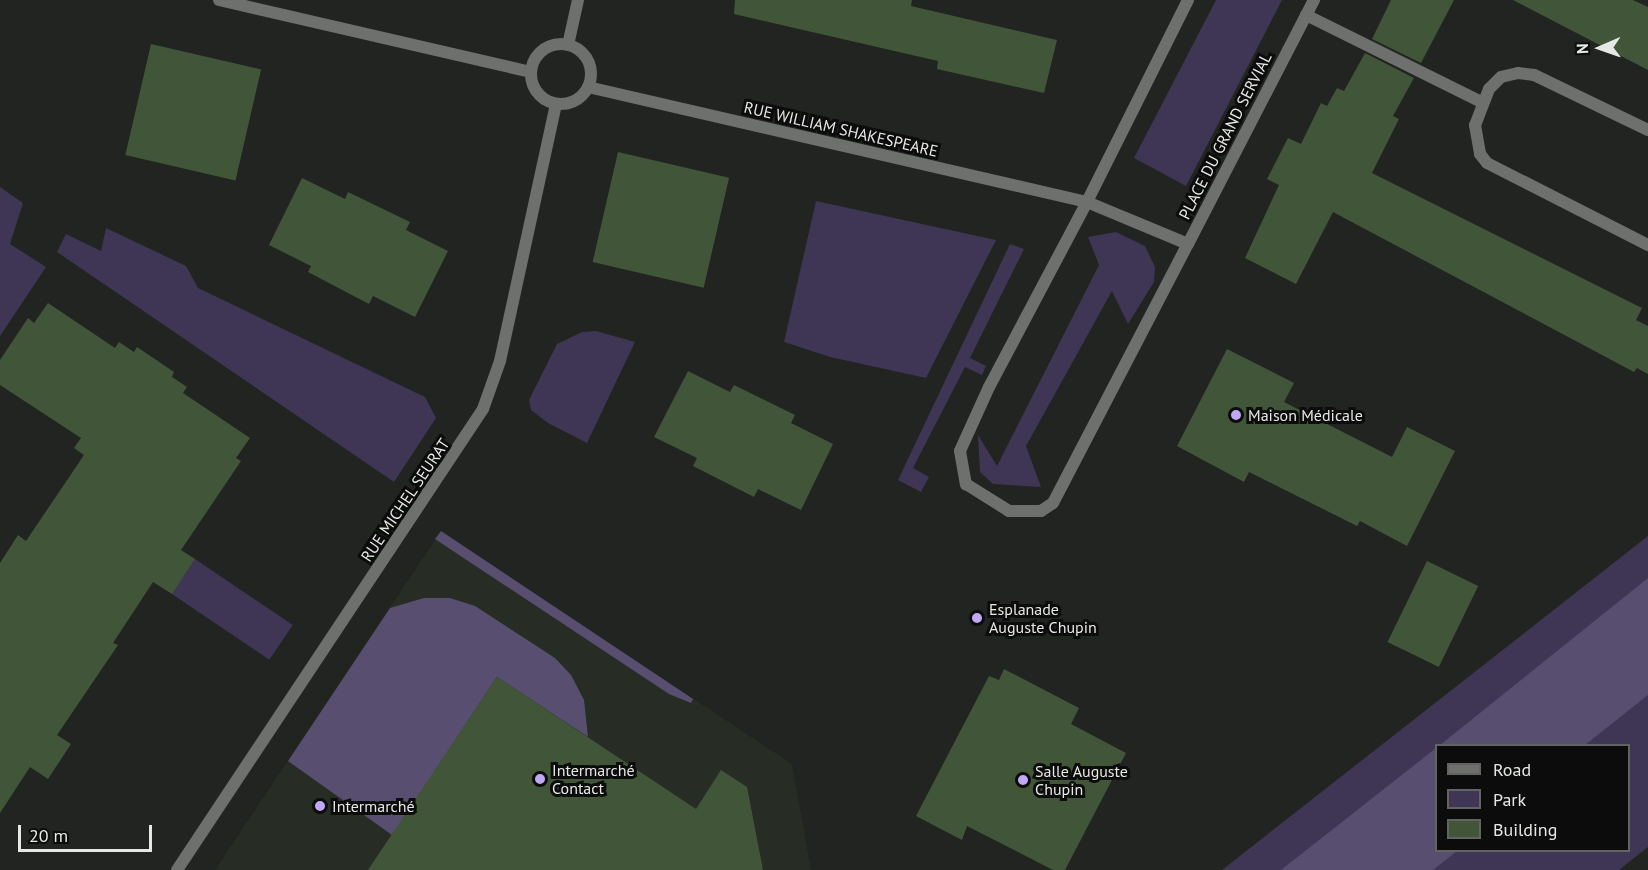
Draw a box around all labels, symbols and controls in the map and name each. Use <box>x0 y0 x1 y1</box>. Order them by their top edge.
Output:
north arrow <box>1570 18 1630 78</box>
text: N <box>1572 43 1592 54</box>
street label: PLACE DU GRAND SERVIAL <box>1175 49 1275 223</box>
street label: RUE WILLIAM SHAKESPEARE <box>742 97 940 161</box>
place label: Maison Médicale <box>1248 405 1363 425</box>
marker: Maison Médicale <box>1229 408 1243 422</box>
street label: RUE MICHEL SEURAT <box>357 435 453 565</box>
place label: Esplanade Auguste Chupin <box>989 599 1097 637</box>
marker: Esplanade Auguste Chupin <box>970 611 984 625</box>
legend <box>1435 744 1630 852</box>
text: Road <box>1493 758 1531 781</box>
place label: Intermarché Contact <box>552 760 635 798</box>
place label: Salle Auguste Chupin <box>1035 761 1128 799</box>
marker: Intermarché Contact <box>533 772 547 786</box>
marker: Salle Auguste Chupin <box>1016 773 1030 787</box>
text: Park <box>1493 788 1526 811</box>
place label: Intermarché <box>332 796 415 816</box>
marker: Intermarché <box>313 799 327 813</box>
scale bar <box>21 813 154 851</box>
text: Building <box>1493 818 1557 841</box>
text: 20 m <box>29 824 68 847</box>

